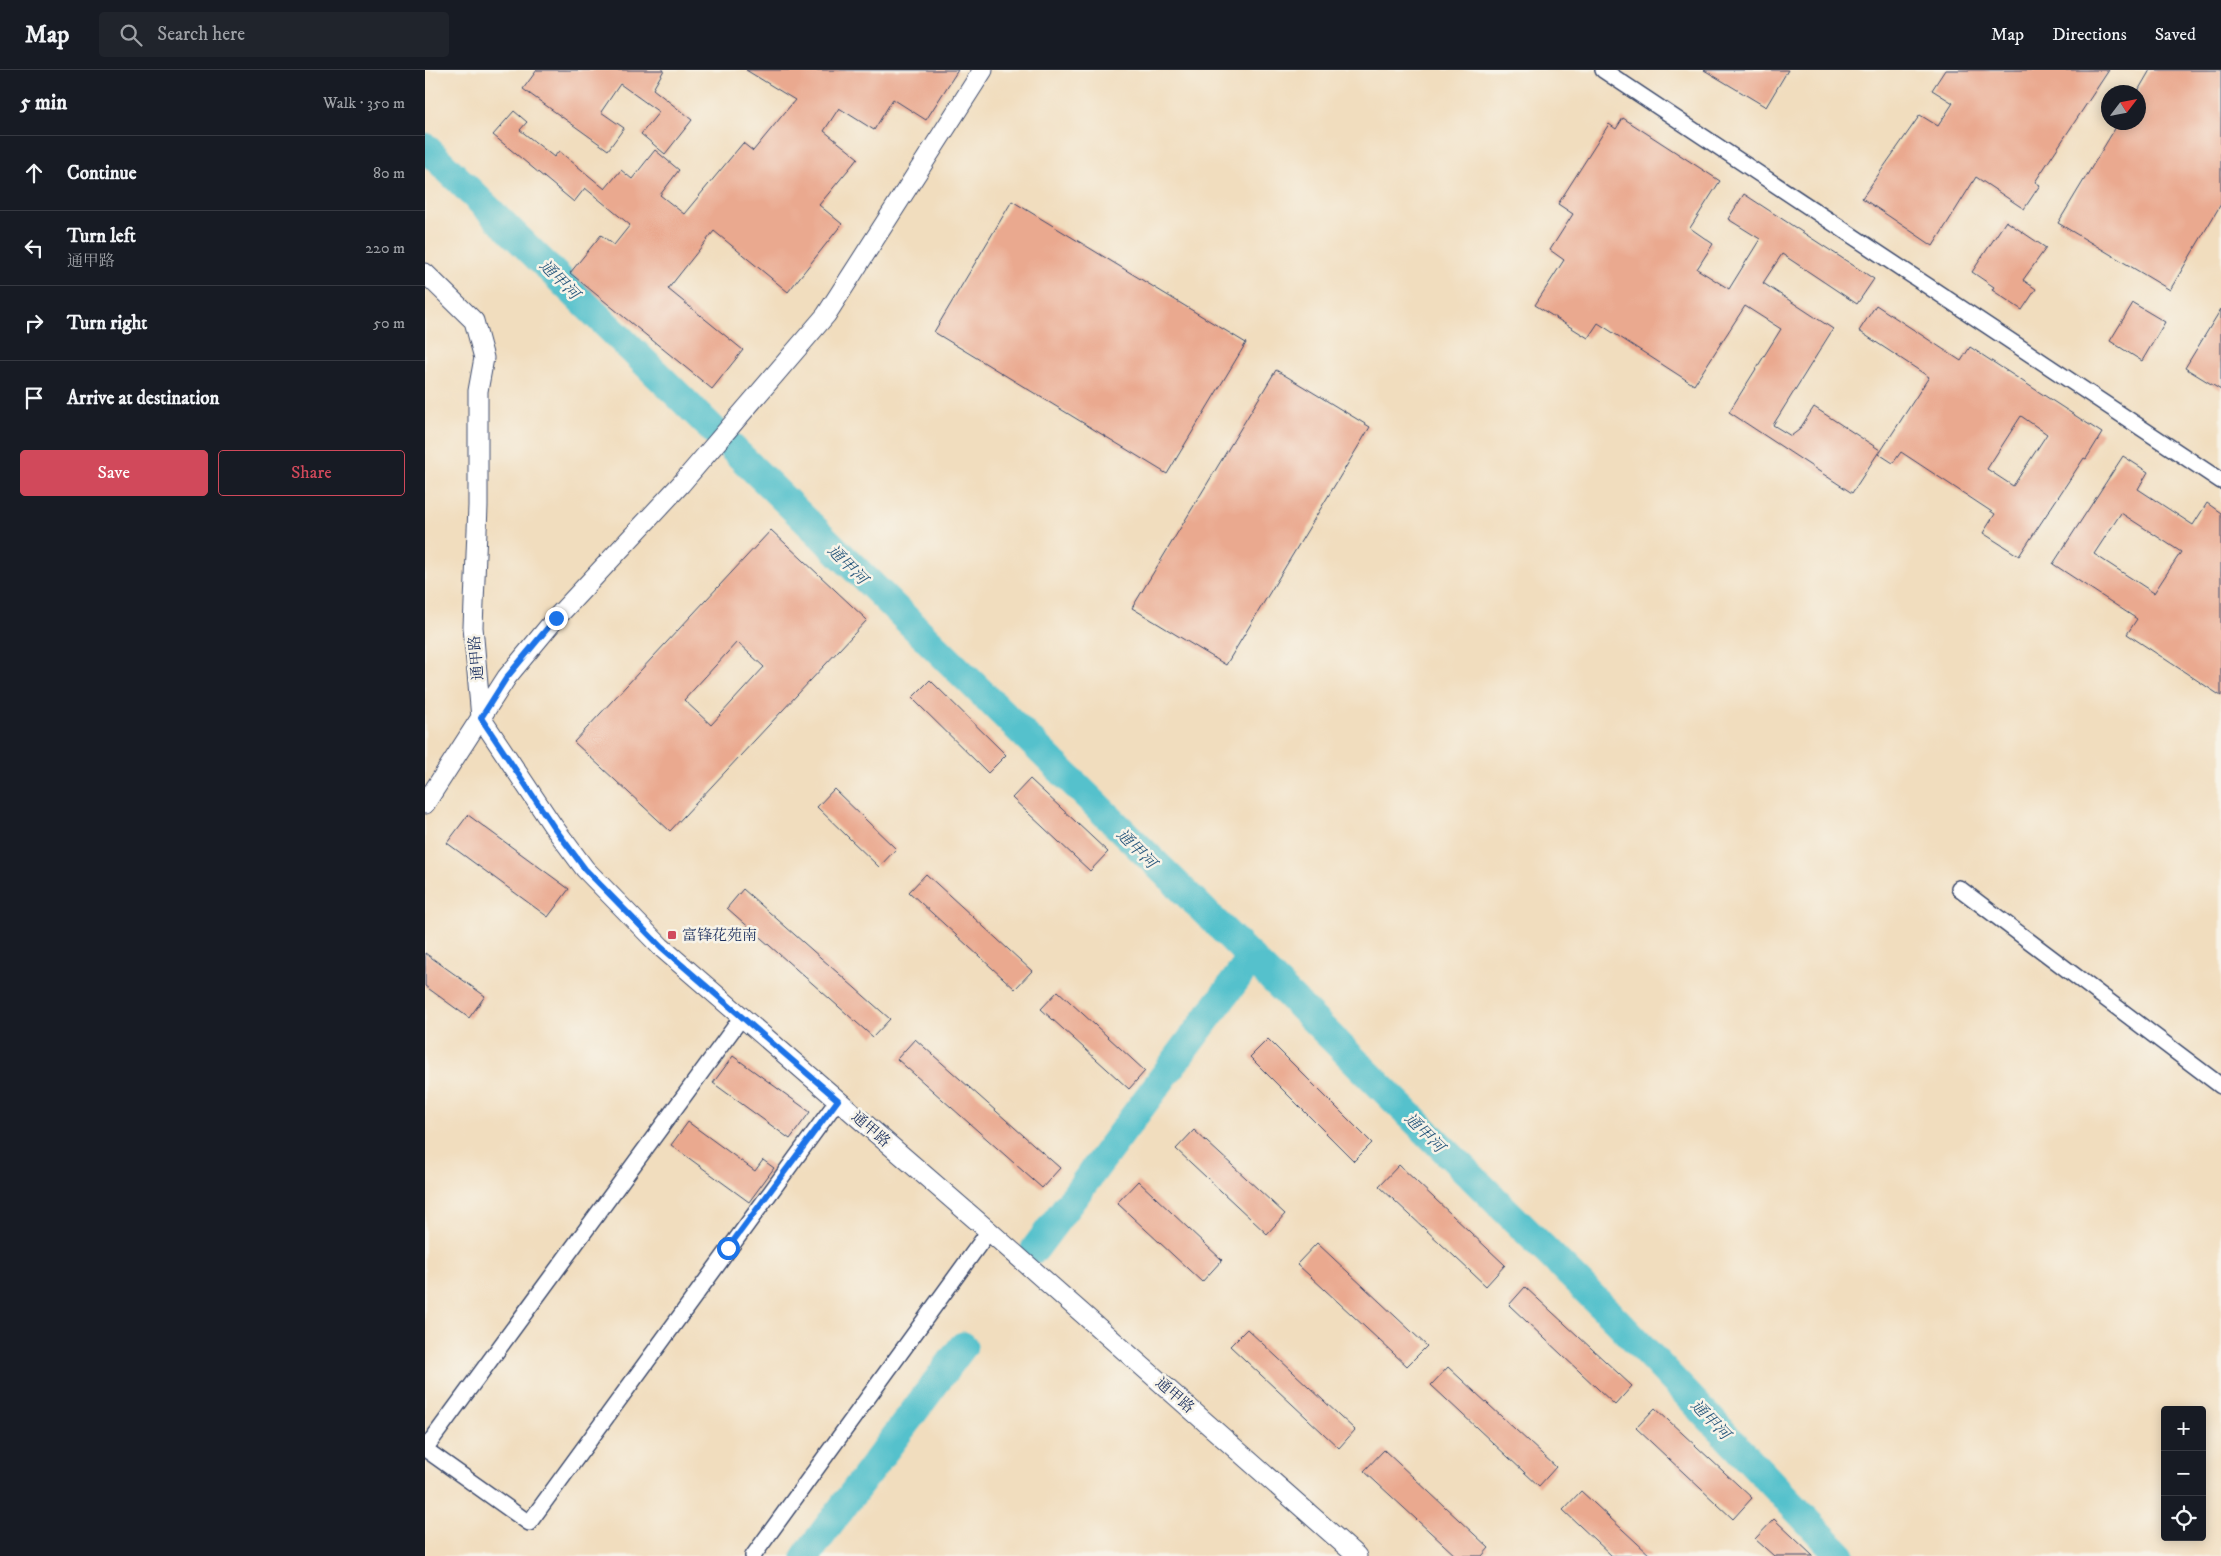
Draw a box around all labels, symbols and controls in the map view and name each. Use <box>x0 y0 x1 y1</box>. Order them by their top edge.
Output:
search box <box>99 12 449 57</box>
text: Map <box>25 20 69 50</box>
icon: search <box>117 21 145 49</box>
text: Search here <box>157 23 245 46</box>
text: Map <box>1991 24 2024 46</box>
text: Directions <box>2052 24 2127 46</box>
text: Saved <box>2155 24 2196 46</box>
north arrow <box>2101 85 2146 130</box>
text: 5 min <box>20 90 67 116</box>
text: Walk · 350 m <box>323 93 405 113</box>
icon: ahead <box>20 159 48 187</box>
text: Continue <box>67 162 137 185</box>
text: 80 m <box>373 163 405 183</box>
text: Turn left <box>67 225 136 248</box>
icon: left <box>20 234 48 262</box>
text: 220 m <box>365 238 405 258</box>
text: 通甲路 <box>67 251 115 271</box>
water label: 通甲河 <box>535 256 585 306</box>
icon: right <box>20 309 48 337</box>
text: Turn right <box>67 312 147 335</box>
text: 50 m <box>373 313 405 333</box>
icon: arrive <box>20 384 48 412</box>
text: Arrive at destination <box>67 387 219 410</box>
button: Save <box>20 450 208 496</box>
button: Share <box>218 450 405 496</box>
water label: 通甲河 <box>823 541 873 591</box>
route end <box>545 607 568 630</box>
street label: 通甲路 <box>465 635 488 681</box>
water label: 通甲河 <box>1112 825 1162 875</box>
place label: 富锋花苑南 <box>682 926 757 945</box>
marker: 富锋花苑南 <box>666 929 678 941</box>
street label: 通甲路 <box>847 1107 894 1151</box>
water label: 通甲河 <box>1400 1109 1450 1159</box>
route start <box>717 1237 740 1260</box>
street label: 通甲路 <box>1151 1373 1198 1417</box>
water label: 通甲河 <box>1686 1395 1736 1446</box>
map controls <box>2161 1406 2206 1541</box>
button: + <box>2161 1406 2206 1451</box>
button: − <box>2161 1451 2206 1496</box>
button: locate <box>2161 1496 2206 1541</box>

